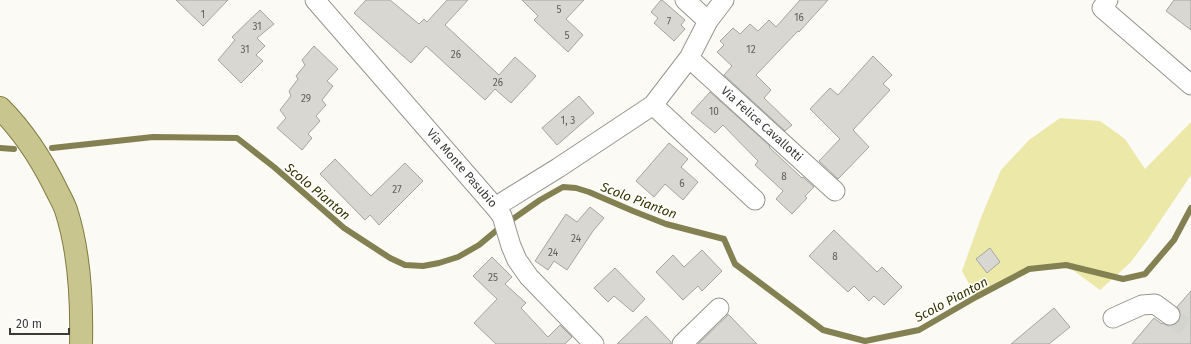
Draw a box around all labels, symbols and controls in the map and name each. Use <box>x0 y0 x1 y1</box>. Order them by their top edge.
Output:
house number: 5 <box>556 4 562 16</box>
house number: 1 <box>201 9 205 21</box>
house number: 16 <box>794 12 804 24</box>
house number: 7 <box>667 16 672 28</box>
house number: 31 <box>252 21 262 33</box>
house number: 5 <box>564 30 570 42</box>
house number: 31 <box>240 44 250 56</box>
house number: 12 <box>746 44 756 56</box>
house number: 26 <box>451 49 461 61</box>
house number: 26 <box>493 77 503 89</box>
street label: Via Felice Cavallotti <box>718 84 806 164</box>
house number: 29 <box>301 93 311 105</box>
house number: 10 <box>709 106 719 118</box>
house number: 1, 3 <box>561 115 575 127</box>
street label: Via Monte Pasubio <box>424 126 500 210</box>
water label: Scolo Pianton <box>281 159 353 223</box>
house number: 8 <box>781 171 787 183</box>
house number: 6 <box>679 178 685 190</box>
water label: Scolo Pianton <box>598 179 679 222</box>
house number: 27 <box>392 184 402 196</box>
house number: 24 <box>571 233 582 245</box>
house number: 24 <box>548 247 559 259</box>
house number: 8 <box>832 251 838 263</box>
house number: 25 <box>488 272 498 284</box>
water label: Scolo Pianton <box>911 274 990 325</box>
scale bar <box>10 310 69 336</box>
text: 20 m <box>16 317 42 331</box>

